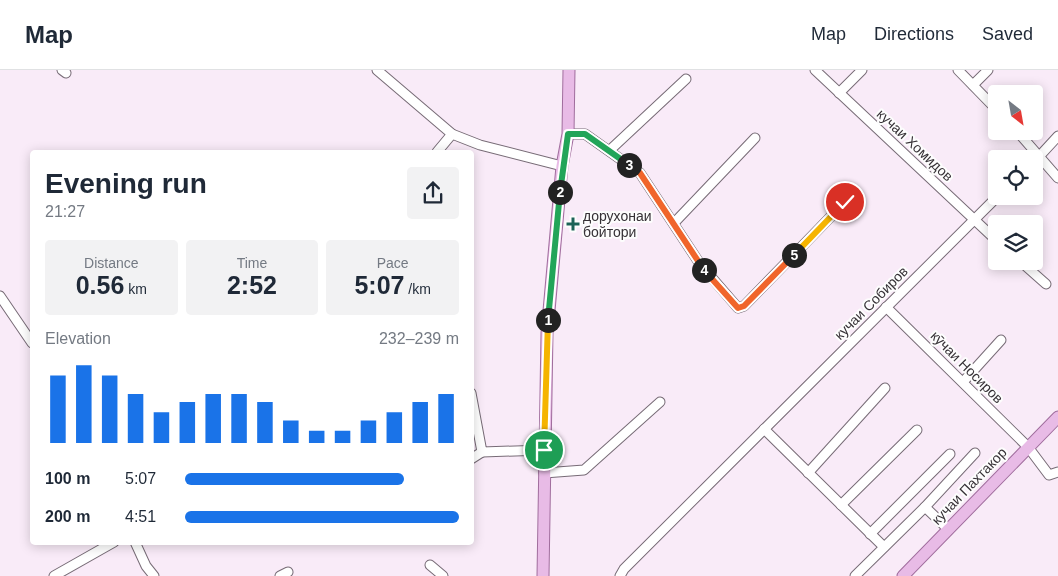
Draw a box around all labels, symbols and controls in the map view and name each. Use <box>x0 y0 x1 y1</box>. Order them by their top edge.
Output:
text: Map <box>25 21 73 48</box>
text: Map <box>811 24 846 44</box>
text: Directions <box>874 24 954 44</box>
text: Saved <box>982 24 1033 44</box>
north arrow <box>988 85 1042 140</box>
map controls <box>988 85 1043 270</box>
street label: кучаи Хомидов <box>874 106 956 184</box>
button: locate <box>988 150 1043 205</box>
pin: 3 <box>616 152 642 178</box>
text: 3 <box>626 157 633 173</box>
button: share <box>407 167 459 219</box>
text: Evening run <box>45 168 207 199</box>
pin: 2 <box>548 180 572 204</box>
pin <box>824 181 866 223</box>
text: 2 <box>557 184 564 200</box>
icon: check <box>831 188 859 216</box>
text: 21:27 <box>45 203 85 220</box>
place label: дорухонаи бойтори <box>583 208 652 240</box>
button: layers <box>988 215 1043 270</box>
marker: дорухонаи бойтори <box>567 218 579 230</box>
pin: 5 <box>782 242 806 268</box>
text: 5 <box>791 247 798 263</box>
text: Distance <box>84 255 139 271</box>
text: Time <box>237 255 267 271</box>
text: Pace <box>377 255 409 271</box>
pin: 4 <box>692 258 716 282</box>
text: 4 <box>701 262 708 278</box>
street label: кучаи Собиров <box>831 263 911 343</box>
text: 0.56 <box>76 271 124 299</box>
text: 2:52 <box>227 271 277 299</box>
text: 5:07 <box>354 271 404 299</box>
text: km <box>124 281 147 297</box>
text: /km <box>404 281 431 297</box>
pin: 1 <box>536 308 560 332</box>
text: 1 <box>545 312 552 328</box>
street label: кӯчаи Носиров <box>928 328 1006 406</box>
text: Elevation <box>45 330 111 347</box>
text: 232–239 m <box>379 330 459 347</box>
pin <box>523 429 565 471</box>
icon: arrive <box>530 436 558 464</box>
street label: кучаи Пахтакор <box>928 444 1010 528</box>
text: 100 m <box>45 470 90 487</box>
text: 5:07 <box>125 470 156 487</box>
text: 200 m <box>45 508 90 525</box>
text: 4:51 <box>125 508 156 525</box>

